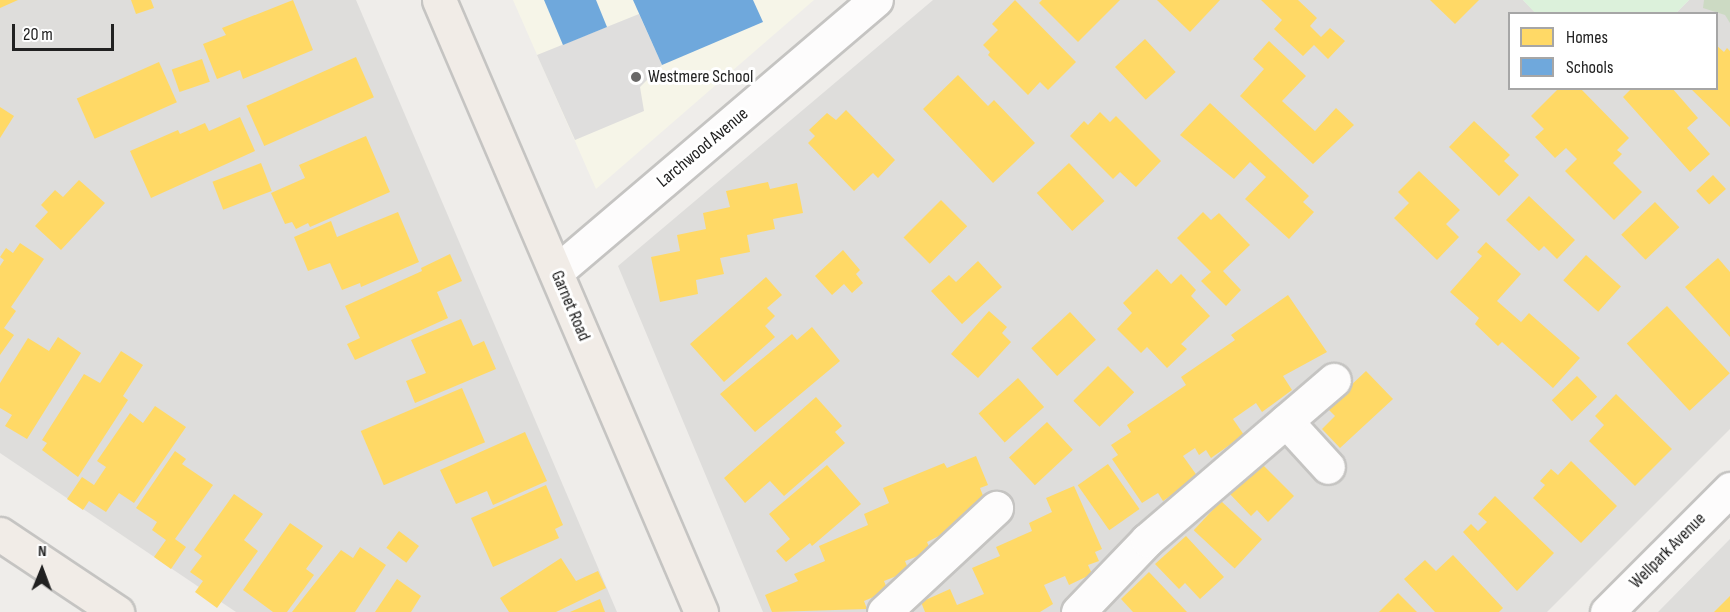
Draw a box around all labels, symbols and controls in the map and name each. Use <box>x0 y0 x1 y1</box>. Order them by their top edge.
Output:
scale bar <box>15 12 117 50</box>
legend <box>1508 12 1718 90</box>
text: 20 m <box>23 24 53 45</box>
text: Homes <box>1566 27 1608 48</box>
text: Schools <box>1566 57 1613 78</box>
place label: Westmere School <box>648 66 753 88</box>
marker: Westmere School <box>629 70 643 84</box>
street label: Larchwood Avenue <box>653 104 753 192</box>
street label: Garnet Road <box>546 268 594 344</box>
street label: Wellpark Avenue <box>1625 508 1711 594</box>
north arrow <box>12 540 72 600</box>
text: N <box>38 542 47 561</box>

